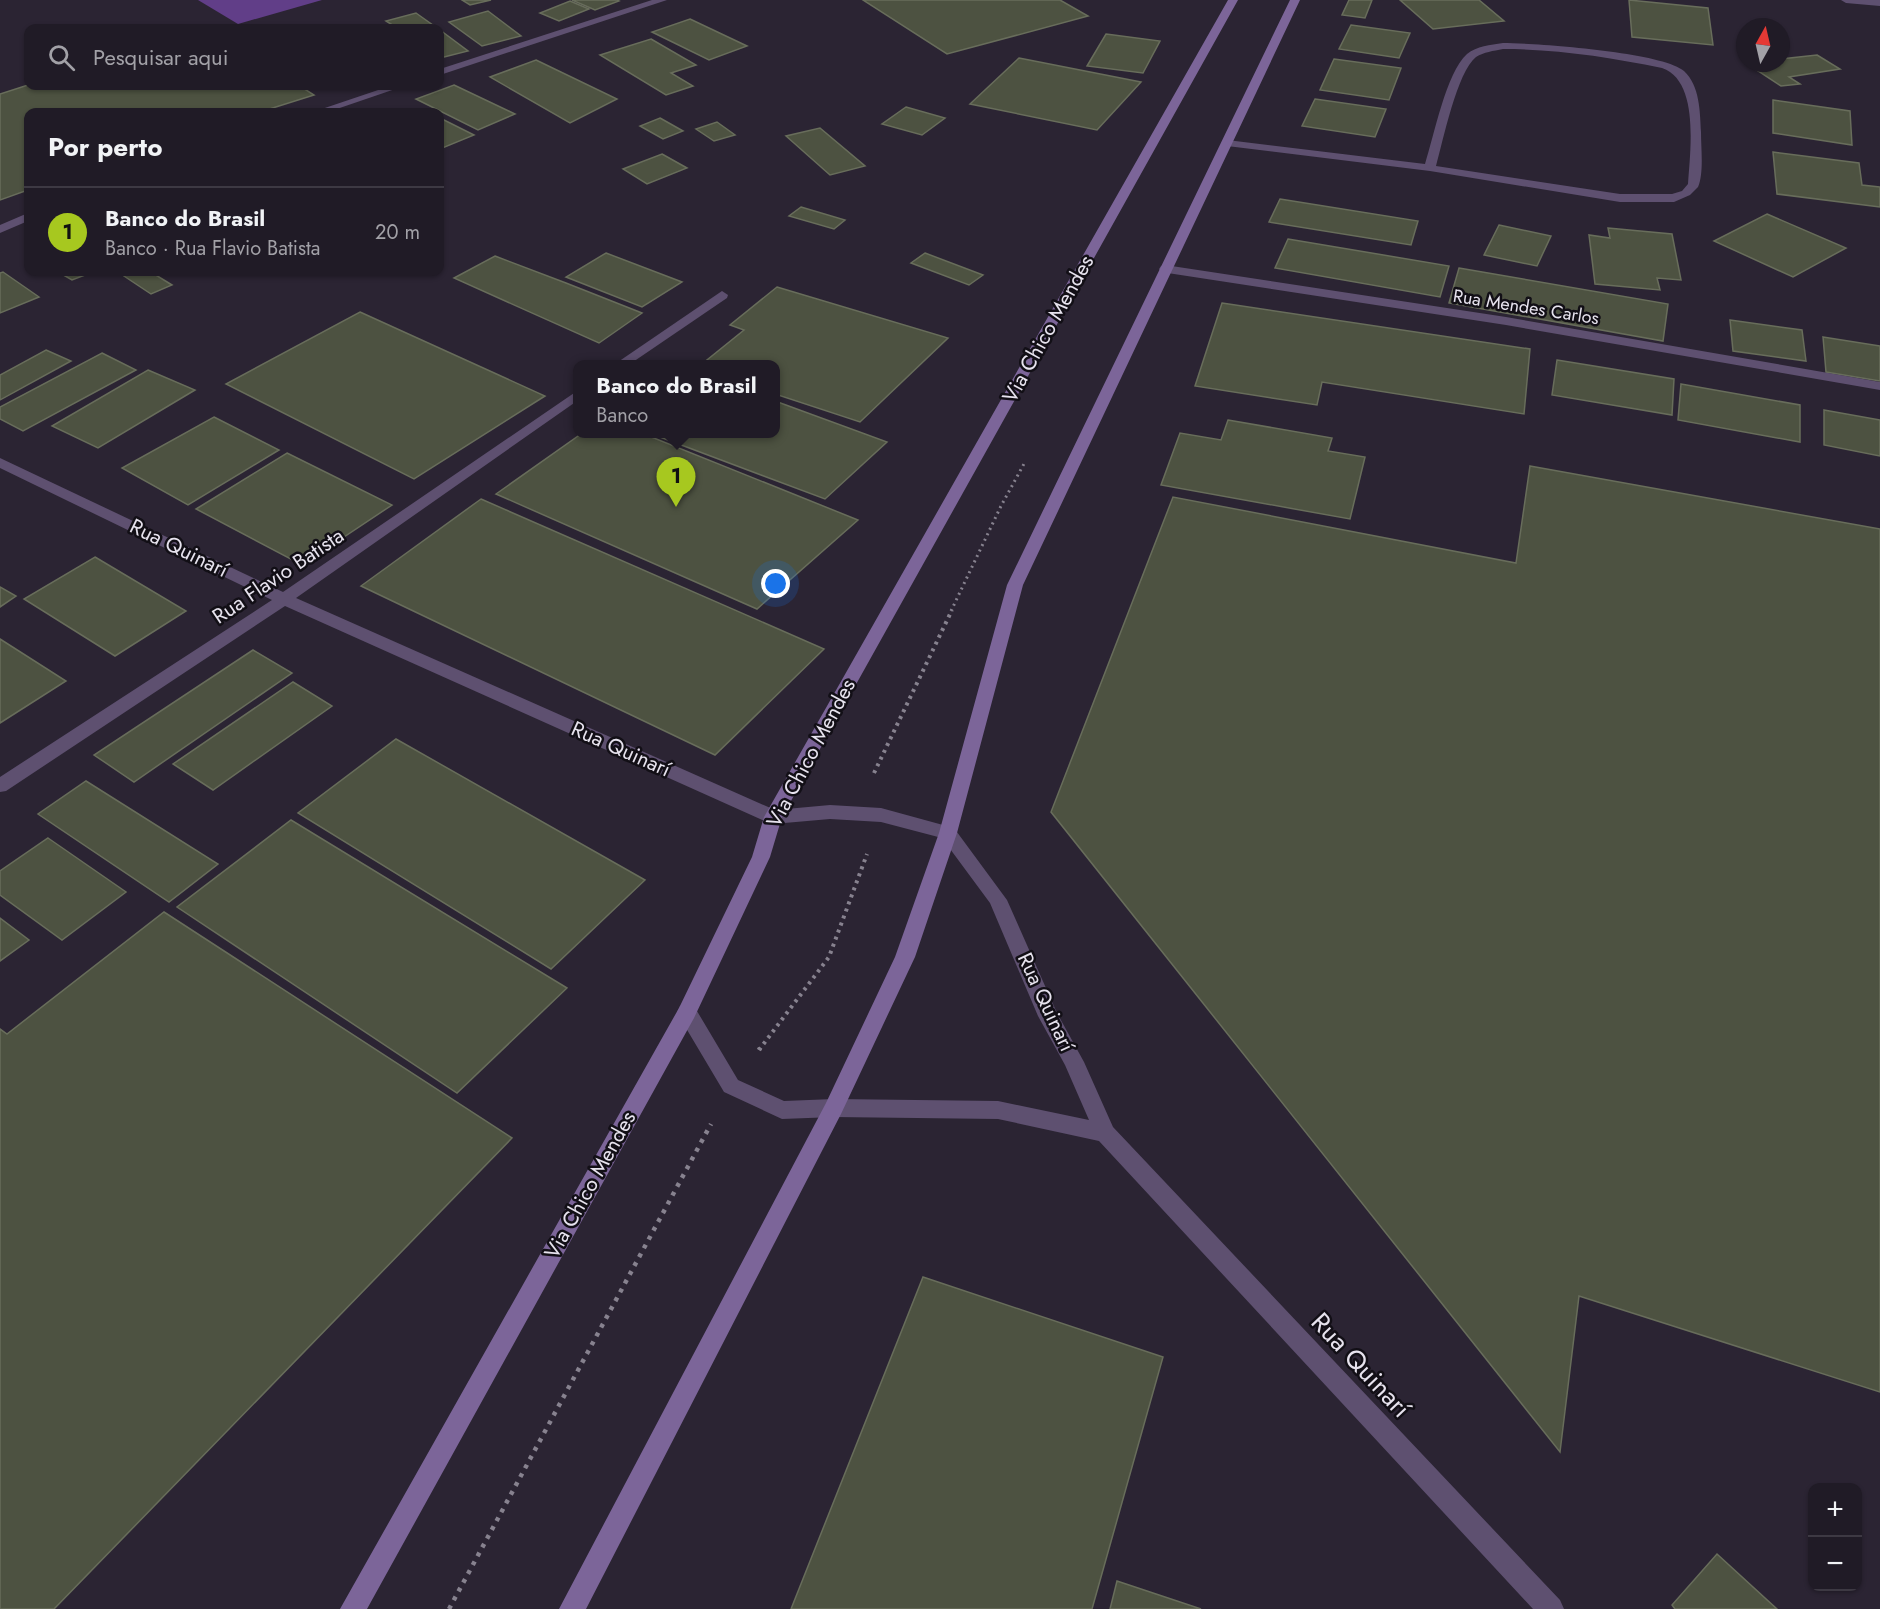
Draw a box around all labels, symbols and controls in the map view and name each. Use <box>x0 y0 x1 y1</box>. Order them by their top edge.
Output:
north arrow <box>1736 18 1790 72</box>
search box <box>24 24 444 90</box>
icon: search <box>45 41 78 74</box>
text: Pesquisar aqui <box>93 41 228 73</box>
text: Por perto <box>48 128 162 166</box>
text: Banco do Brasil <box>105 202 265 234</box>
text: 1 <box>62 218 73 247</box>
text: 20 m <box>375 218 420 247</box>
text: Banco · Rua Flavio Batista <box>105 234 320 263</box>
street label: Via Chico Mendes <box>995 250 1101 408</box>
street label: Rua Mendes Carlos <box>1451 283 1601 331</box>
popup <box>573 360 780 438</box>
text: Banco do Brasil <box>596 369 757 401</box>
text: Banco <box>596 401 648 430</box>
pin: 1 <box>656 458 696 507</box>
street label: Rua Quinarí <box>125 511 235 585</box>
street label: Rua Flavio Batista <box>206 521 350 631</box>
your location <box>761 569 790 598</box>
street label: Via Chico Mendes <box>759 673 863 833</box>
street label: Rua Quinarí <box>566 714 677 785</box>
street label: Rua Quinarí <box>1010 948 1083 1058</box>
street label: Via Chico Mendes <box>537 1106 643 1264</box>
street label: Rua Quinarí <box>1302 1304 1421 1427</box>
map controls <box>1808 1483 1862 1591</box>
button: + <box>1808 1483 1862 1537</box>
button: − <box>1808 1537 1862 1591</box>

